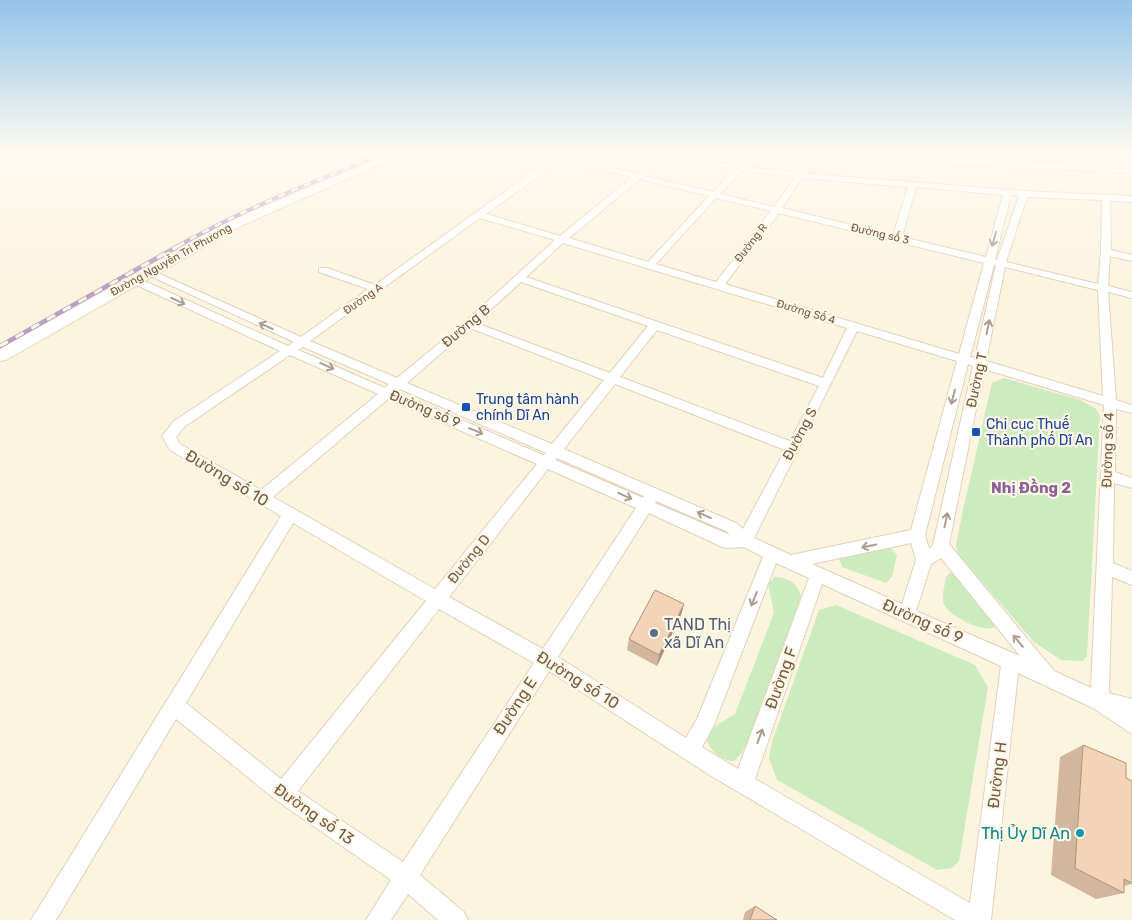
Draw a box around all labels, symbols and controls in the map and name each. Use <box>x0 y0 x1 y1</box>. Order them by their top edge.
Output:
street label: Đường số 3 <box>850 220 911 247</box>
street label: Đường Nguyễn Tri Phương <box>108 221 234 299</box>
street label: Đường R <box>732 221 770 265</box>
one-way arrow <box>989 231 999 247</box>
street label: Đường A <box>341 280 386 317</box>
street label: Đường Số 4 <box>775 296 838 327</box>
one-way arrow <box>170 297 185 306</box>
street label: Đường B <box>438 301 494 351</box>
one-way arrow <box>259 320 274 330</box>
one-way arrow <box>984 320 993 336</box>
street label: Đường T <box>963 351 991 409</box>
one-way arrow <box>319 361 334 371</box>
street label: Đường số 9 <box>387 386 463 432</box>
one-way arrow <box>948 388 957 404</box>
place label: Trung tâm hành chính Dĩ An <box>476 391 579 424</box>
marker: Trung tâm hành chính Dĩ An <box>460 401 472 413</box>
street label: Đường S <box>779 404 821 463</box>
street label: Đường số 4 <box>1097 411 1118 488</box>
place label: Chi cục Thuế Thành phố Dĩ An <box>986 415 1093 449</box>
one-way arrow <box>468 426 483 436</box>
marker: Chi cục Thuế Thành phố Dĩ An <box>970 426 982 438</box>
street label: Đường số 10 <box>182 444 273 510</box>
district label: Nhị Đồng 2 <box>991 478 1071 497</box>
one-way arrow <box>617 492 632 502</box>
one-way arrow <box>697 510 712 520</box>
one-way arrow <box>942 513 952 529</box>
street label: Đường D <box>444 531 494 587</box>
one-way arrow <box>862 542 878 552</box>
one-way arrow <box>749 591 758 606</box>
street label: Đường số 9 <box>880 593 967 647</box>
place label: TAND Thị xã Dĩ An <box>664 615 731 652</box>
marker: TAND Thị xã Dĩ An <box>648 627 660 639</box>
one-way arrow <box>1013 635 1024 648</box>
street label: Đường F <box>761 644 801 712</box>
street label: Đường số 10 <box>533 646 624 713</box>
street label: Đường E <box>489 673 541 739</box>
one-way arrow <box>756 729 765 745</box>
street label: Đường H <box>983 741 1011 809</box>
street label: Đường số 13 <box>270 778 358 849</box>
place label: Thị Ủy Dĩ An <box>981 824 1070 843</box>
marker: Thị Ủy Dĩ An <box>1074 827 1086 839</box>

